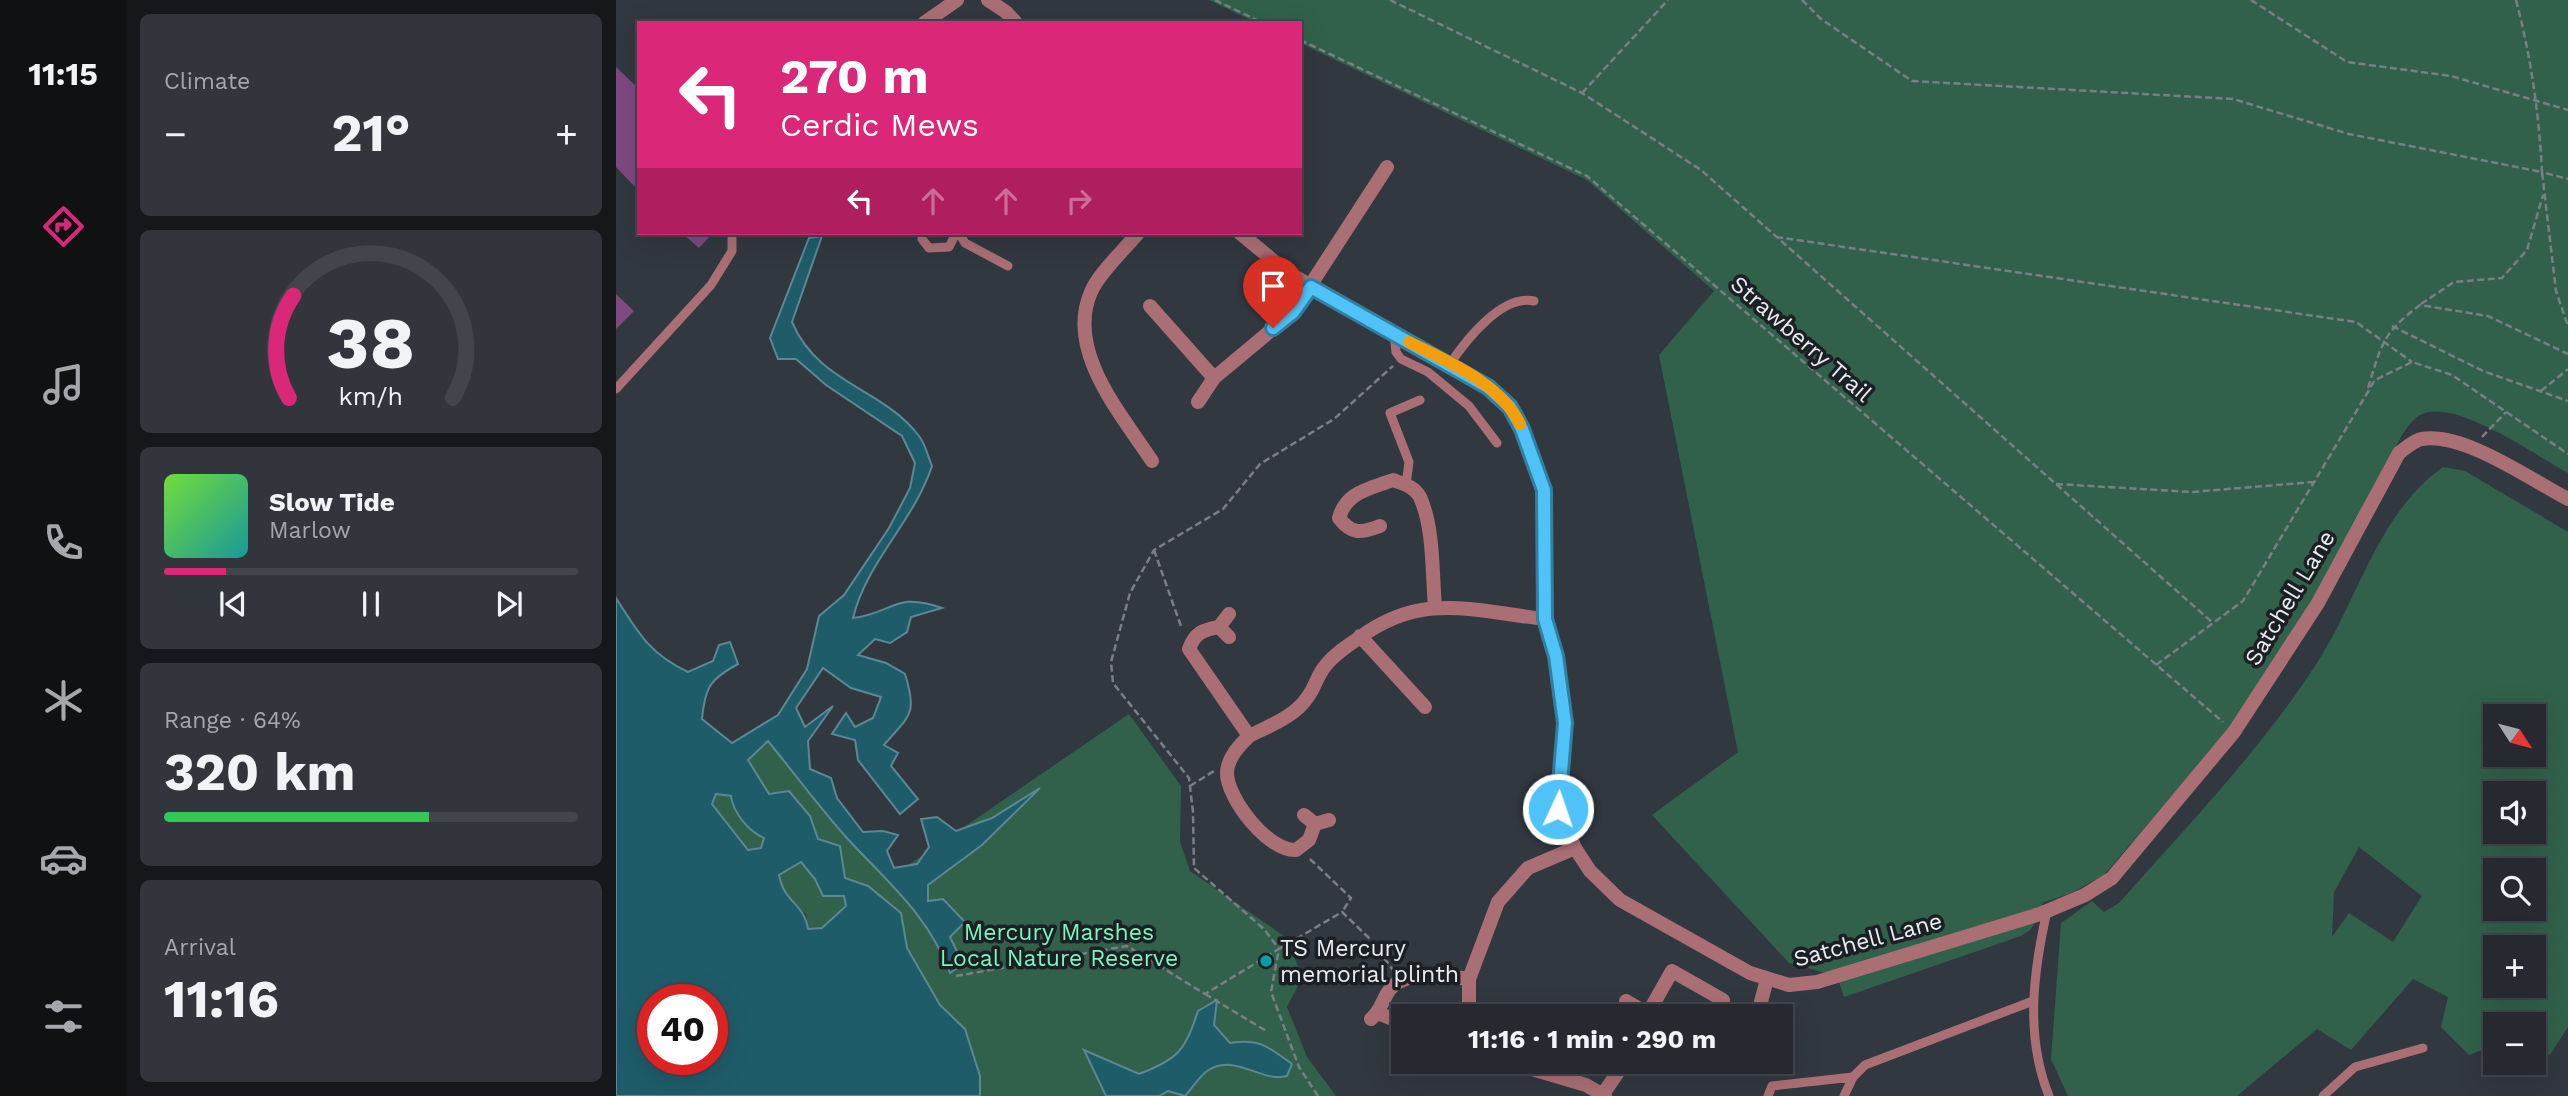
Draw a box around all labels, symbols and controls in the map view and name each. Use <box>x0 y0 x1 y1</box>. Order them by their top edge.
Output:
text: 270 m <box>780 47 929 105</box>
icon: left <box>665 49 756 140</box>
text: 11:15 <box>28 55 98 93</box>
text: Climate <box>164 68 250 95</box>
text: 21° <box>331 103 411 164</box>
text: Cerdic Mews <box>780 106 979 144</box>
text: − <box>164 112 187 156</box>
text: + <box>555 112 578 156</box>
icon: left <box>841 182 879 220</box>
icon: ahead <box>914 182 952 220</box>
icon: ahead <box>987 182 1025 220</box>
icon: right <box>1060 182 1098 220</box>
icon: directions <box>39 202 88 251</box>
pin <box>1243 256 1303 328</box>
icon: arrive <box>1254 267 1292 305</box>
street label: Strawberry Trail <box>1725 270 1877 408</box>
text: 38 <box>327 300 415 386</box>
icon: music <box>39 360 88 409</box>
text: km/h <box>339 381 403 410</box>
text: Slow Tide <box>269 487 395 517</box>
text: Marlow <box>269 517 351 544</box>
icon: phone <box>39 518 88 567</box>
street label: Satchell Lane <box>2239 526 2341 670</box>
icon: previous <box>214 585 252 623</box>
icon: pause <box>352 585 390 623</box>
icon: next <box>490 585 528 623</box>
icon: climate <box>39 676 88 725</box>
north arrow <box>2483 704 2546 766</box>
map controls <box>2483 704 2546 1075</box>
text: Range · 64% <box>164 707 301 734</box>
text: 320 km <box>164 742 355 803</box>
position arrow <box>1521 772 1595 846</box>
button: sound <box>2483 781 2546 844</box>
icon: car <box>39 834 88 883</box>
button: search <box>2483 858 2546 921</box>
street label: Satchell Lane <box>1791 907 1945 973</box>
park label: Mercury Marshes Local Nature Reserve <box>940 919 1178 972</box>
text: Arrival <box>164 934 236 961</box>
place label: TS Mercury memorial plinth <box>1280 935 1459 988</box>
button: + <box>2483 935 2546 998</box>
marker: TS Mercury memorial plinth <box>1258 953 1274 969</box>
text: 11:16 <box>164 969 279 1030</box>
speed limit sign: 40 <box>637 984 728 1075</box>
icon: filters <box>39 992 88 1041</box>
button: − <box>2483 1012 2546 1075</box>
text: 11:16 · 1 min · 290 m <box>1468 1024 1716 1054</box>

